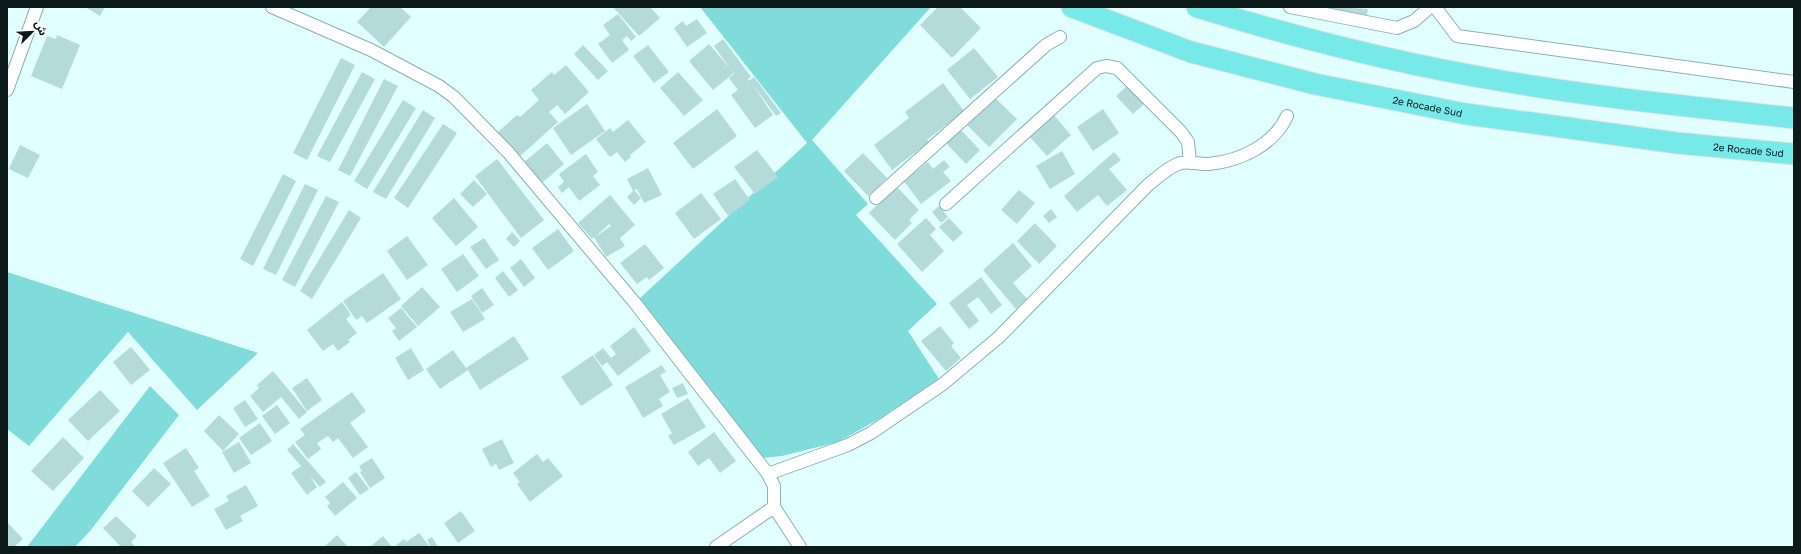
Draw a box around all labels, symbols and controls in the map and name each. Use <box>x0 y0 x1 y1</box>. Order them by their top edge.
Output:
north arrow <box>12 12 52 52</box>
text: ش <box>32 18 51 38</box>
street label: 2e Rocade Sud <box>1392 94 1464 119</box>
street label: 2e Rocade Sud <box>1713 140 1784 159</box>

